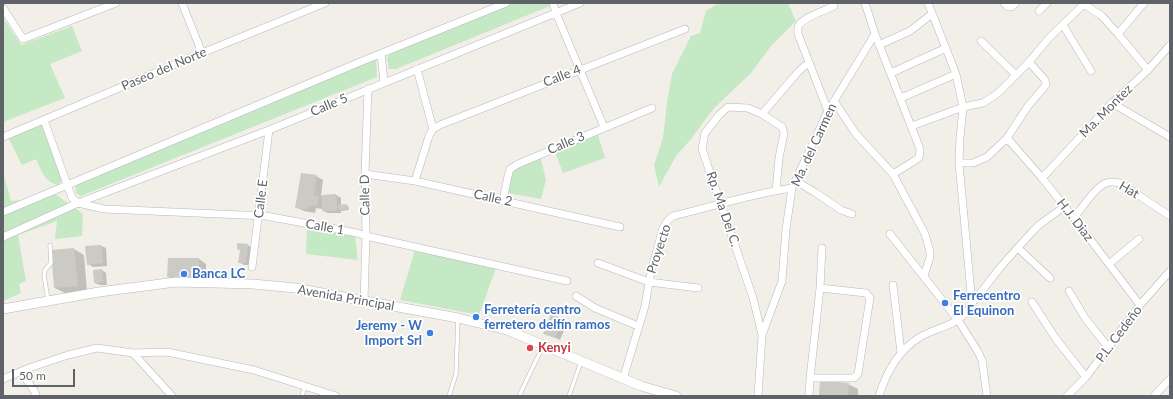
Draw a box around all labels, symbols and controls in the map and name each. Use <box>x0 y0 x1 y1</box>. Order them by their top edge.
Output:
street label: Paseo del Norte <box>119 44 209 94</box>
street label: Calle 4 <box>541 62 583 90</box>
street label: Ma. Montez <box>1076 81 1136 141</box>
street label: Calle 5 <box>308 90 350 120</box>
street label: Ma. del Carmen <box>788 101 840 189</box>
street label: Calle 3 <box>545 128 587 158</box>
street label: Rp. Ma Del C. <box>703 169 743 249</box>
street label: Calle D <box>357 174 373 216</box>
street label: Hat <box>1116 178 1142 202</box>
street label: Calle E <box>251 179 271 219</box>
street label: Calle 2 <box>472 186 514 210</box>
street label: H.J. Diaz <box>1053 196 1097 244</box>
street label: Calle 1 <box>304 216 346 238</box>
street label: Proyecto <box>644 222 674 276</box>
place label: Banca LC <box>192 266 245 282</box>
marker: Banca LC <box>179 269 189 279</box>
street label: Avenida Principal <box>296 282 396 314</box>
place label: Ferrecentro El Equinon <box>953 288 1020 319</box>
marker: Ferrecentro El Equinon <box>940 298 950 308</box>
place label: Ferretería centro ferretero delfín ramos <box>484 302 610 333</box>
street label: P.L. Cedeño <box>1093 303 1145 365</box>
marker: Ferretería centro ferretero delfín ramos <box>471 312 481 322</box>
place label: Jeremy - W Import Srl <box>356 318 422 349</box>
marker: Jeremy - W Import Srl <box>425 328 435 338</box>
place label: Kenyi <box>538 340 571 356</box>
marker: Kenyi <box>525 343 535 353</box>
scale bar <box>14 361 77 387</box>
text: 50 m <box>19 368 46 383</box>

